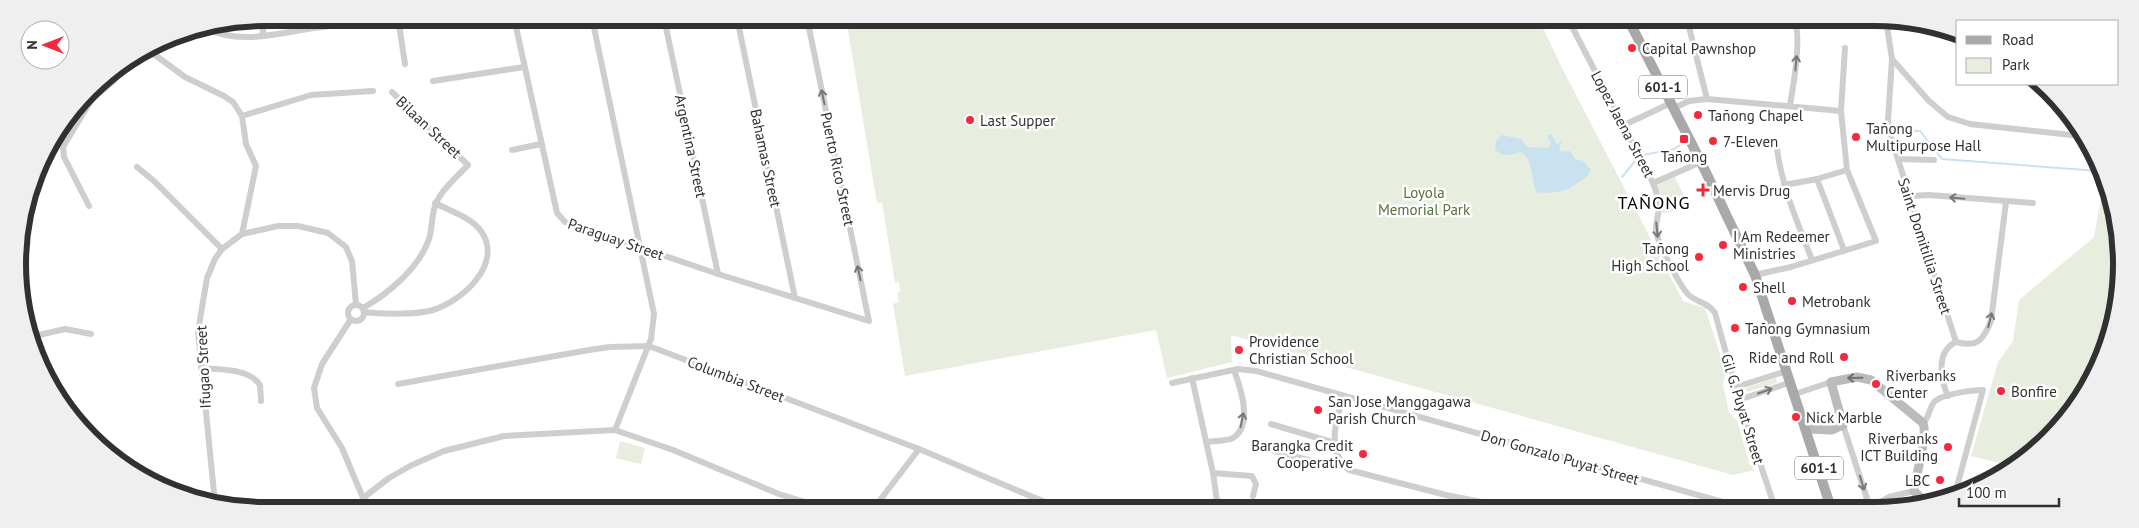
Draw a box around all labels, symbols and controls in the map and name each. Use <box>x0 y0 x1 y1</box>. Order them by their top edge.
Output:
north arrow <box>20 20 70 70</box>
legend <box>1956 20 2119 85</box>
text: Road <box>2002 30 2034 49</box>
place label: Capital Pawnshop <box>1642 39 1756 58</box>
text: N <box>23 40 41 50</box>
marker: Capital Pawnshop <box>1626 42 1638 54</box>
one-way arrow <box>1791 55 1800 71</box>
text: Park <box>2002 55 2030 74</box>
street label: Lopez Jaena Street <box>1587 67 1659 181</box>
road number: 601-1 <box>1639 75 1687 98</box>
one-way arrow <box>818 89 827 105</box>
street label: Bilaan Street <box>392 92 466 162</box>
street label: Argentina Street <box>671 93 711 199</box>
place label: Tañong Chapel <box>1708 106 1804 125</box>
street label: Bahamas Street <box>746 107 786 209</box>
marker: Tañong Chapel <box>1692 109 1704 121</box>
street label: Puerto Rico Street <box>817 110 859 228</box>
place label: Last Supper <box>980 111 1055 130</box>
marker: Last Supper <box>964 114 976 126</box>
place label: Tañong Multipurpose Hall <box>1866 119 1982 155</box>
marker: Tañong Multipurpose Hall <box>1850 131 1862 143</box>
place label: 7-Eleven <box>1723 132 1778 151</box>
marker: Tañong <box>1678 133 1690 145</box>
marker: 7-Eleven <box>1707 135 1719 147</box>
place label: Tañong <box>1661 147 1707 166</box>
street label: Saint Domitillia Street <box>1894 175 1956 317</box>
place label: Mervis Drug <box>1713 181 1790 200</box>
park label: Loyola Memorial Park <box>1378 183 1471 219</box>
marker: Mervis Drug <box>1697 184 1709 196</box>
district label: TAÑONG <box>1618 191 1690 214</box>
one-way arrow <box>1950 193 1966 202</box>
street label: Paraguay Street <box>566 214 666 264</box>
one-way arrow <box>1652 221 1662 237</box>
place label: I Am Redeemer Ministries <box>1733 227 1830 263</box>
place label: Tañong High School <box>1611 239 1690 275</box>
marker: I Am Redeemer Ministries <box>1717 239 1729 251</box>
marker: Tañong High School <box>1693 251 1705 263</box>
one-way arrow <box>854 265 864 281</box>
place label: Shell <box>1753 278 1786 297</box>
marker: Shell <box>1737 281 1749 293</box>
place label: Metrobank <box>1802 292 1871 311</box>
marker: Metrobank <box>1786 295 1798 307</box>
one-way arrow <box>1986 312 1995 328</box>
place label: Tañong Gymnasium <box>1745 319 1870 338</box>
marker: Tañong Gymnasium <box>1729 322 1741 334</box>
street label: Ifugao Street <box>191 325 215 409</box>
place label: Providence Christian School <box>1249 332 1354 368</box>
marker: Providence Christian School <box>1233 344 1245 356</box>
place label: Ride and Roll <box>1749 348 1835 367</box>
street label: Gil G. Puyat Street <box>1717 351 1769 467</box>
marker: Ride and Roll <box>1838 351 1850 363</box>
street label: Columbia Street <box>685 352 787 406</box>
place label: Riverbanks Center <box>1886 366 1956 402</box>
one-way arrow <box>1848 373 1864 383</box>
marker: Riverbanks Center <box>1870 378 1882 390</box>
place label: Bonfire <box>2011 382 2057 401</box>
marker: Bonfire <box>1995 385 2007 397</box>
one-way arrow <box>1757 386 1772 395</box>
place label: San Jose Manggagawa Parish Church <box>1328 392 1471 428</box>
marker: San Jose Manggagawa Parish Church <box>1312 404 1324 416</box>
place label: Nick Marble <box>1806 408 1882 427</box>
marker: Nick Marble <box>1790 411 1802 423</box>
one-way arrow <box>1238 412 1248 428</box>
street label: Don Gonzalo Puyat Street <box>1479 425 1641 489</box>
place label: Riverbanks ICT Building <box>1860 429 1938 465</box>
place label: Barangka Credit Cooperative <box>1251 436 1353 472</box>
marker: Riverbanks ICT Building <box>1942 441 1954 453</box>
marker: Barangka Credit Cooperative <box>1357 448 1369 460</box>
road number: 601-1 <box>1795 456 1843 479</box>
place label: LBC <box>1905 471 1930 490</box>
marker: LBC <box>1934 474 1946 486</box>
one-way arrow <box>1857 475 1867 491</box>
scale bar <box>1959 476 2059 508</box>
text: 100 m <box>1966 483 2007 502</box>

